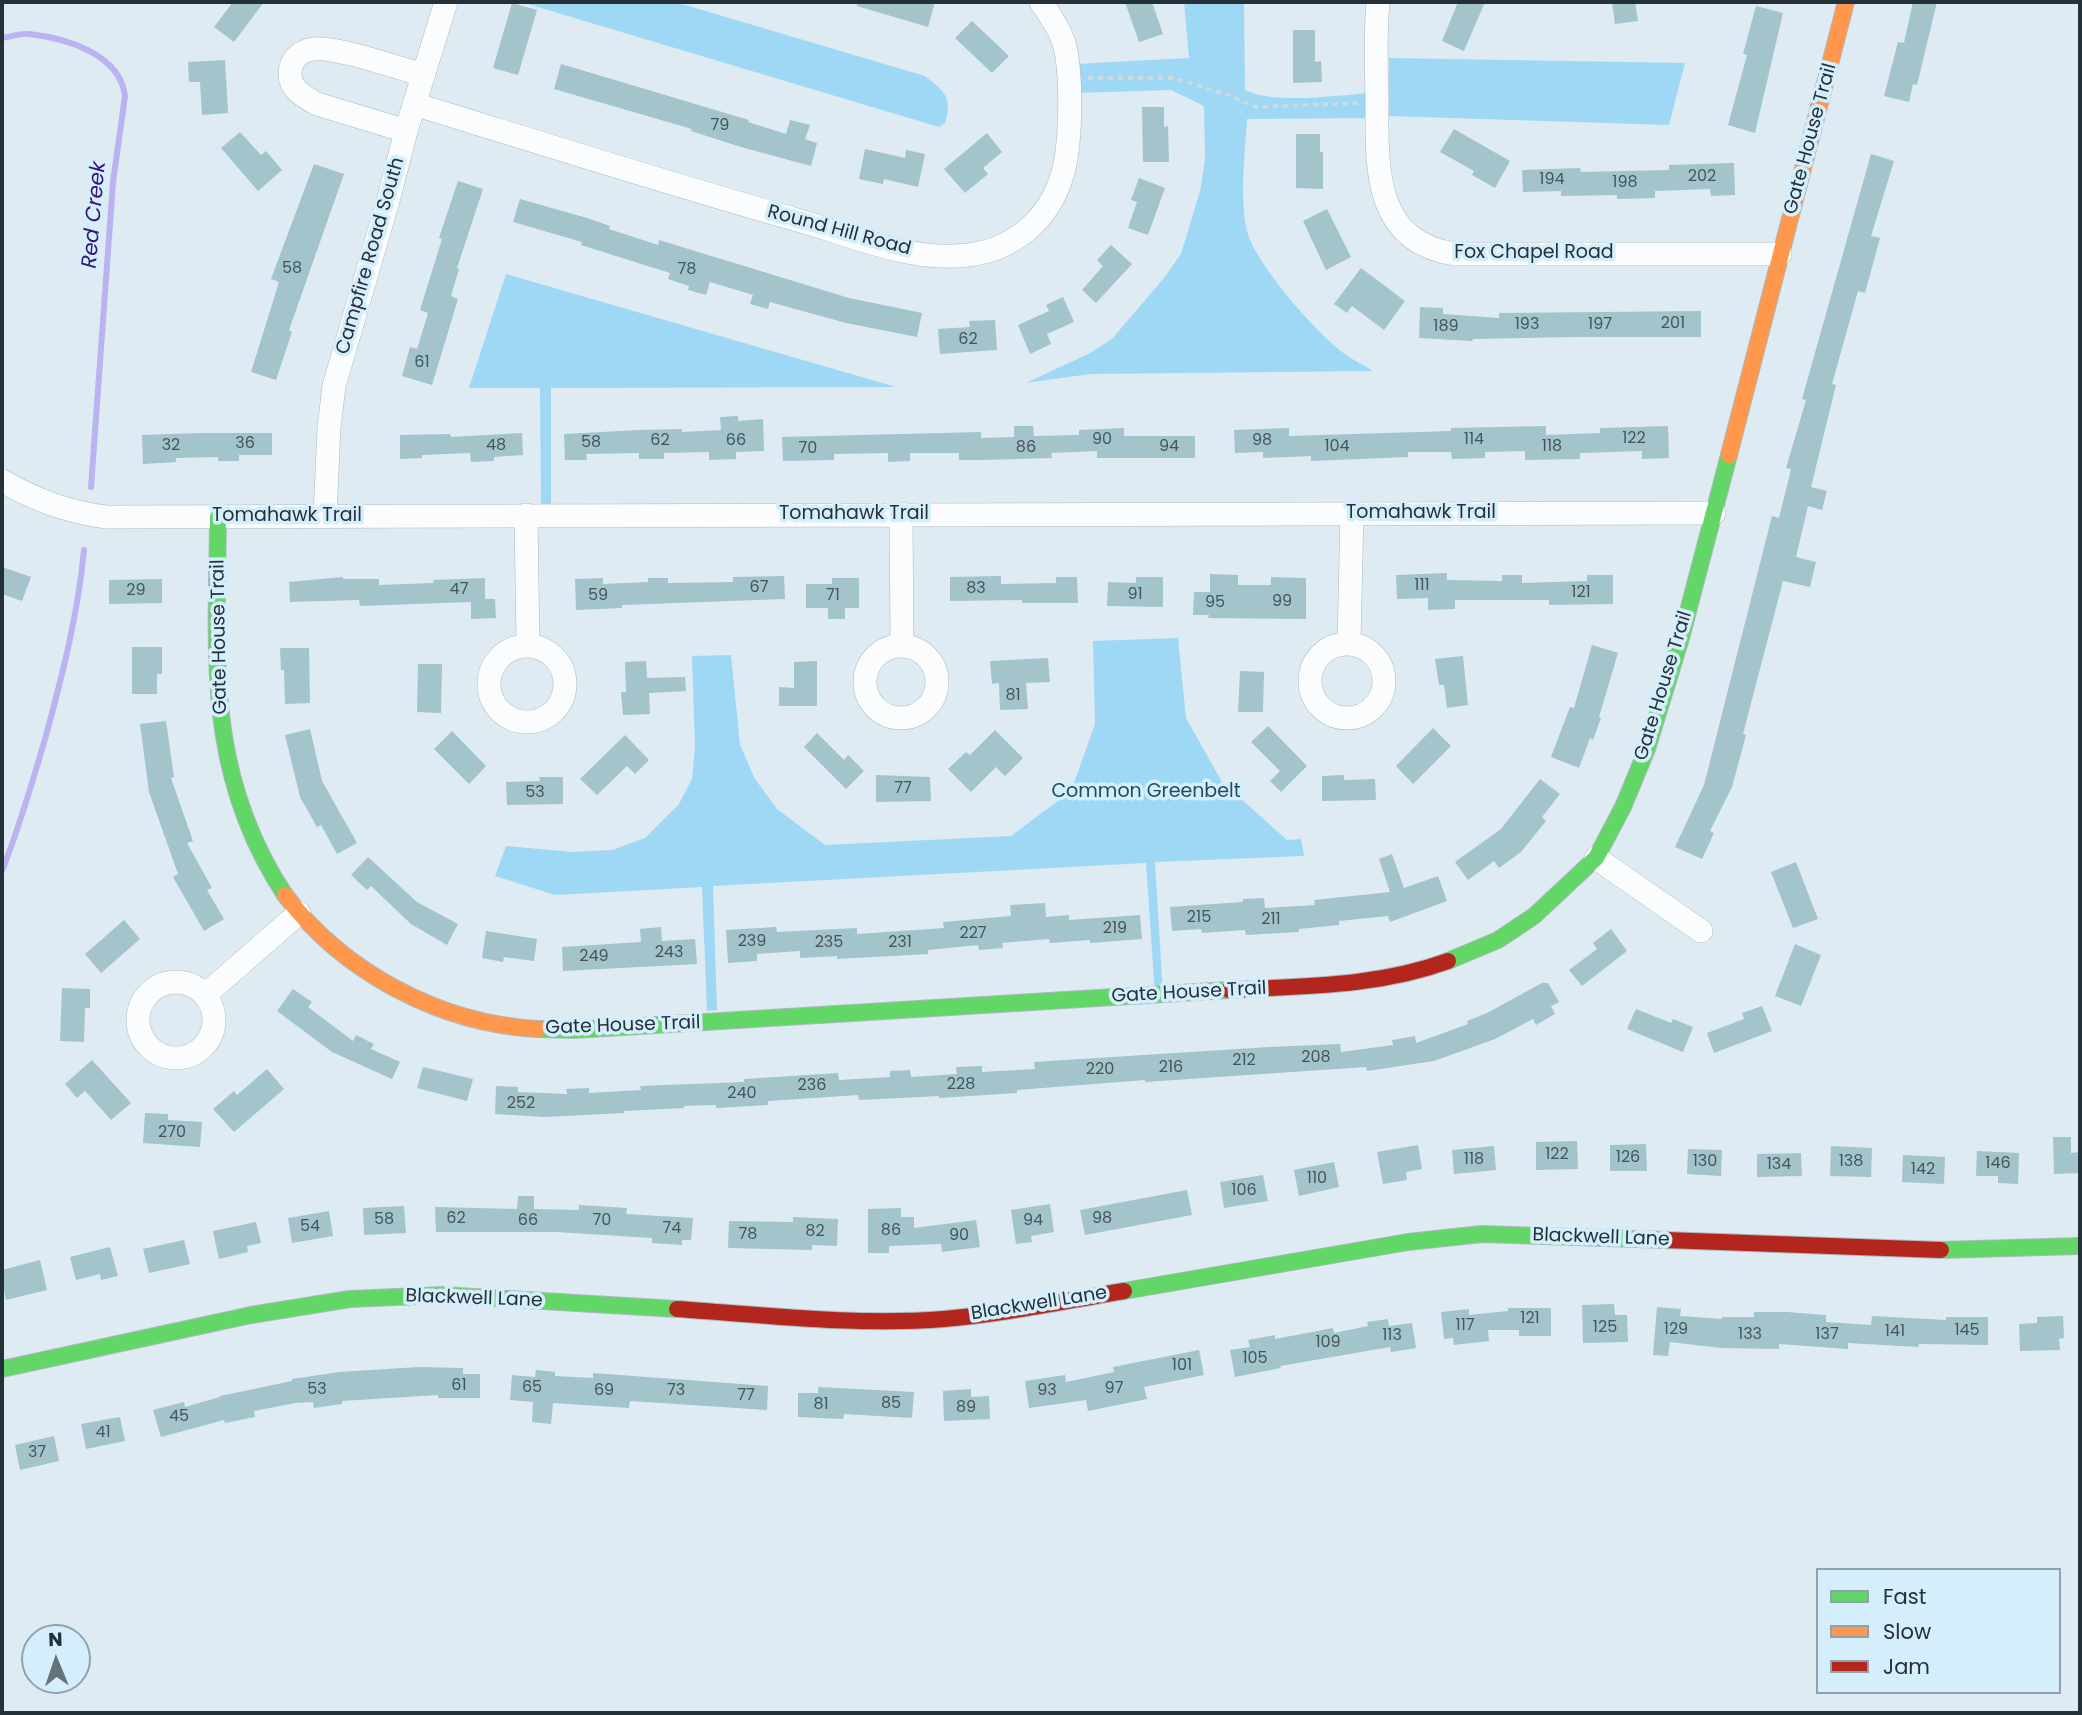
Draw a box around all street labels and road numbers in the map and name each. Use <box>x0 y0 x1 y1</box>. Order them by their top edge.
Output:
street label: Gate House Trail <box>1780 61 1842 217</box>
street label: Campfire Road South <box>332 155 410 357</box>
street label: Round Hill Road <box>765 201 913 261</box>
street label: Fox Chapel Road <box>1454 242 1614 264</box>
street label: Tomahawk Trail <box>1346 502 1496 524</box>
street label: Tomahawk Trail <box>779 503 929 525</box>
street label: Tomahawk Trail <box>212 505 362 527</box>
street label: Gate House Trail <box>207 559 233 715</box>
street label: Gate House Trail <box>1630 608 1698 764</box>
street label: Gate House Trail <box>1111 978 1267 1008</box>
street label: Gate House Trail <box>545 1012 701 1040</box>
street label: Blackwell Lane <box>1532 1224 1670 1252</box>
street label: Blackwell Lane <box>969 1282 1109 1326</box>
street label: Blackwell Lane <box>405 1285 543 1313</box>

